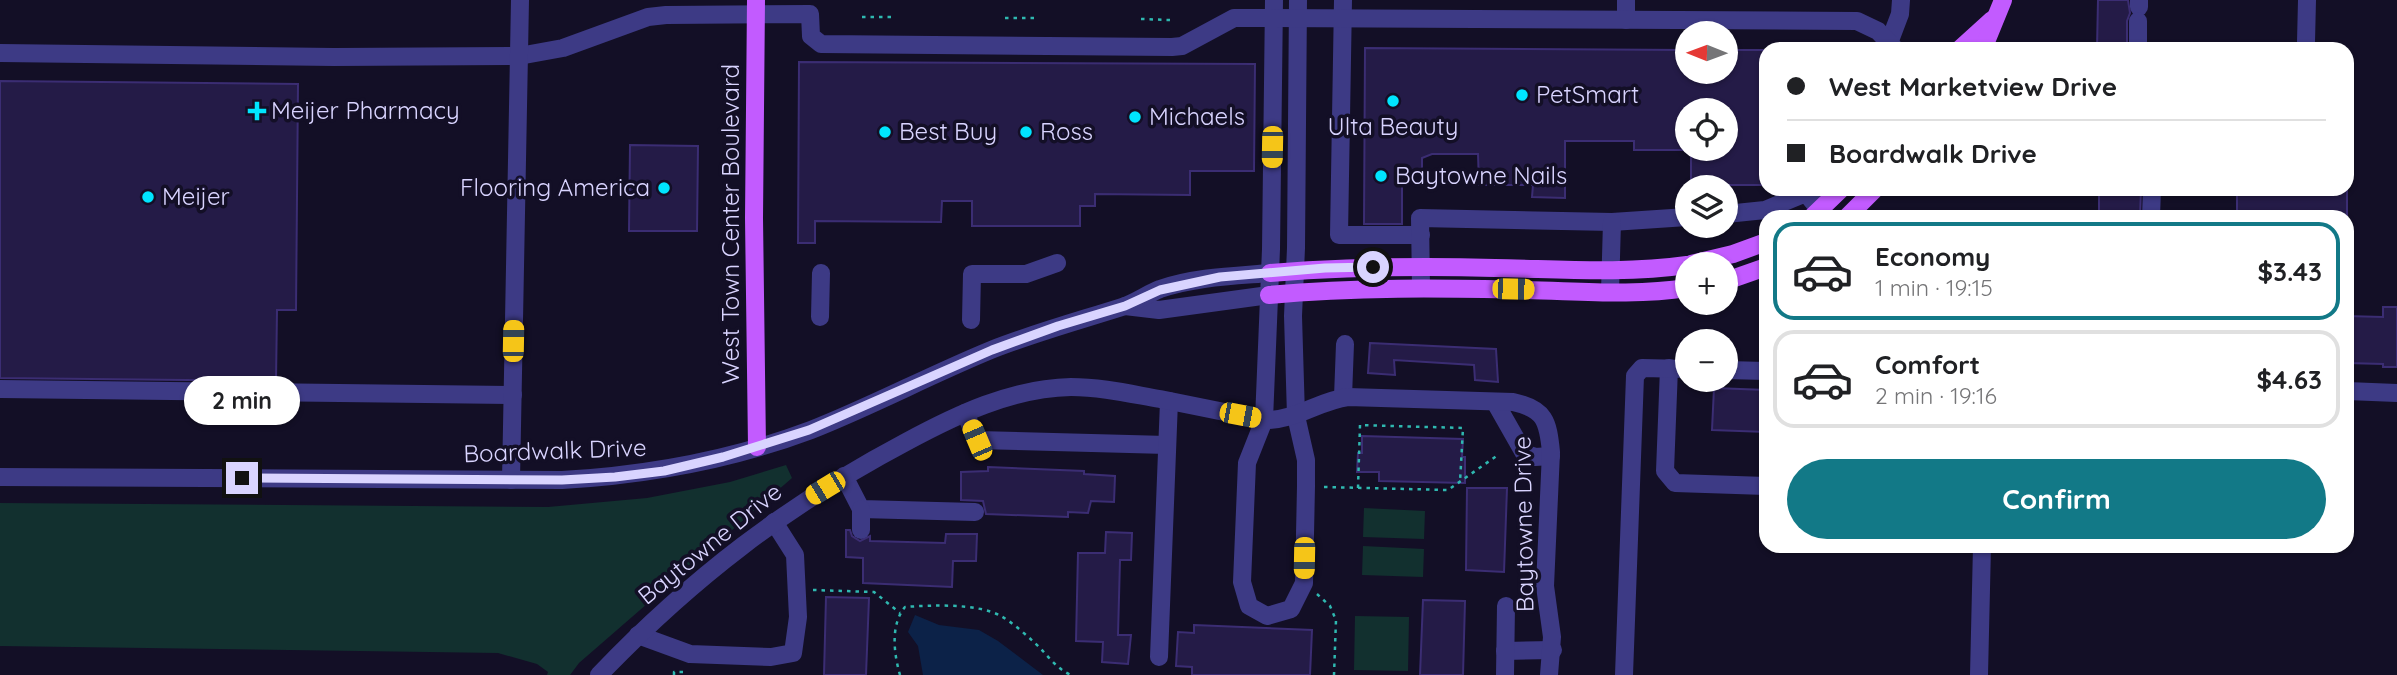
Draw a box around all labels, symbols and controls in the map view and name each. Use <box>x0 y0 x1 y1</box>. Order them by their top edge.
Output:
north arrow <box>1675 21 1738 84</box>
map controls <box>1675 21 1738 392</box>
street label: West Town Center Boulevard <box>715 64 745 384</box>
text: West Marketview Drive <box>1829 70 2117 103</box>
place label: PetSmart <box>1536 79 1639 109</box>
marker: PetSmart <box>1514 87 1530 103</box>
marker: Ulta Beauty <box>1385 93 1401 109</box>
place label: Meijer Pharmacy <box>271 95 460 125</box>
button: locate <box>1675 98 1738 161</box>
place label: Michaels <box>1149 101 1245 131</box>
marker: Meijer Pharmacy <box>249 103 265 119</box>
marker: Michaels <box>1127 109 1143 125</box>
place label: Ulta Beauty <box>1328 111 1458 141</box>
place label: Best Buy <box>899 116 997 146</box>
place label: Ross <box>1040 116 1093 146</box>
marker: Best Buy <box>877 124 893 140</box>
marker: Ross <box>1018 124 1034 140</box>
car <box>1262 126 1283 168</box>
text: Boardwalk Drive <box>1829 137 2037 170</box>
place label: Baytowne Nails <box>1395 160 1567 190</box>
marker: Baytowne Nails <box>1373 168 1389 184</box>
place label: Flooring America <box>460 172 650 202</box>
button: layers <box>1675 175 1738 238</box>
marker: Flooring America <box>656 180 672 196</box>
place label: Meijer <box>162 181 230 211</box>
marker: Meijer <box>140 189 156 205</box>
icon: car <box>1791 240 1854 303</box>
text: Economy <box>1875 240 1990 273</box>
route start <box>1357 251 1389 283</box>
button: + <box>1675 252 1738 315</box>
text: $3.43 <box>2258 255 2322 288</box>
text: 1 min · 19:15 <box>1875 273 1993 302</box>
car <box>1492 278 1535 300</box>
car <box>503 320 524 362</box>
button: − <box>1675 329 1738 392</box>
icon: car <box>1791 348 1854 411</box>
text: Comfort <box>1875 348 1980 381</box>
text: $4.63 <box>2256 363 2322 396</box>
callout: 2 min <box>184 377 300 426</box>
text: 2 min · 19:16 <box>1875 381 1997 410</box>
text: 2 min <box>212 386 272 415</box>
car <box>1218 401 1263 429</box>
car <box>960 417 995 463</box>
street label: Boardwalk Drive <box>463 432 647 468</box>
street label: Baytowne Drive <box>1506 436 1540 612</box>
button: Confirm <box>1787 459 2326 539</box>
route end <box>226 462 258 494</box>
car <box>802 468 849 508</box>
street label: Baytowne Drive <box>631 476 787 610</box>
car <box>1294 537 1315 579</box>

